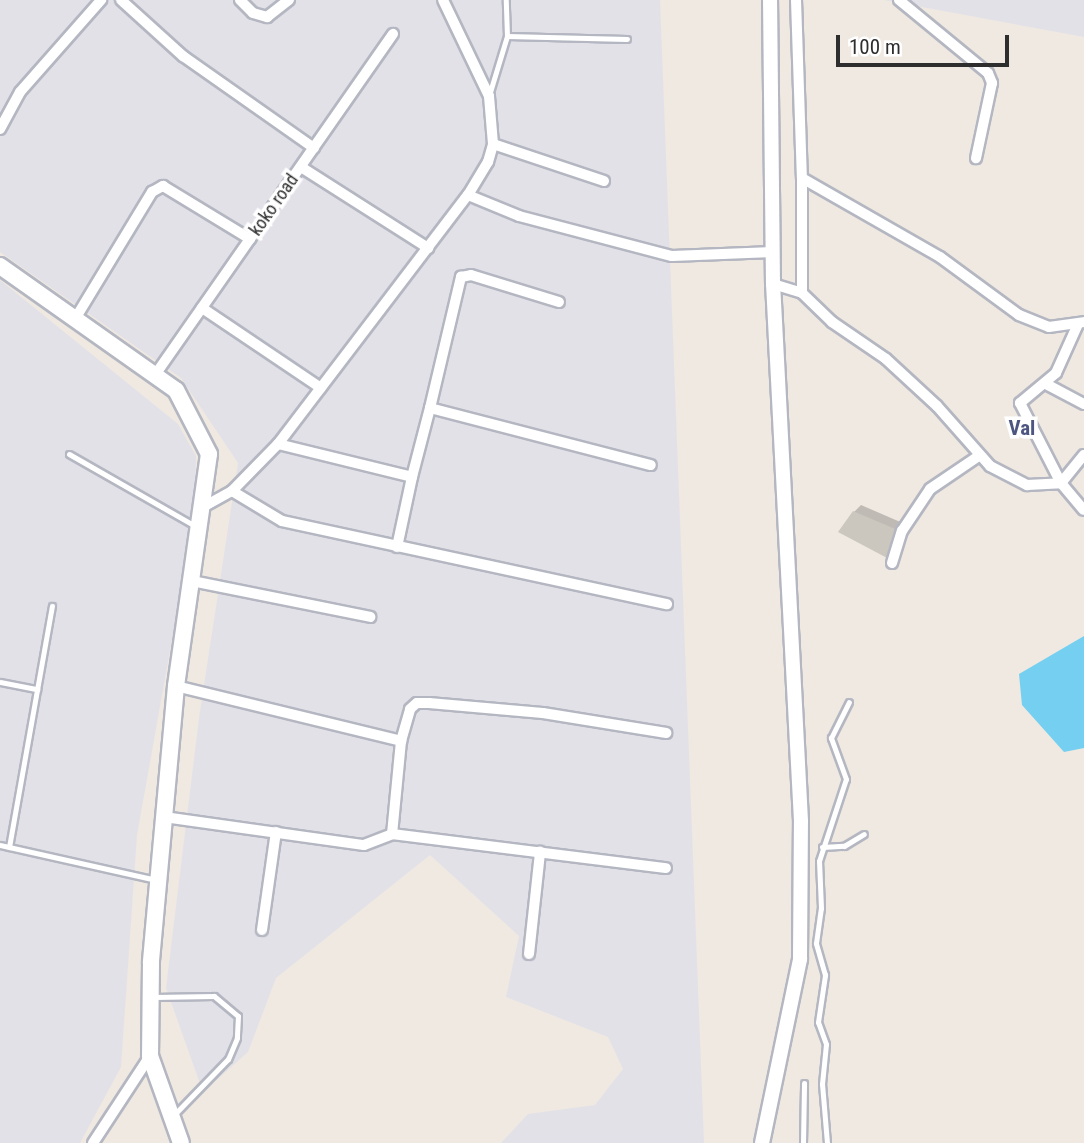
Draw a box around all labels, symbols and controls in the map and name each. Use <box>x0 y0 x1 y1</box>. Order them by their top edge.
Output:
scale bar <box>839 21 1012 65</box>
text: 100 m <box>849 35 901 59</box>
street label: koko road <box>245 170 303 240</box>
district label: Val <box>1009 415 1035 441</box>

